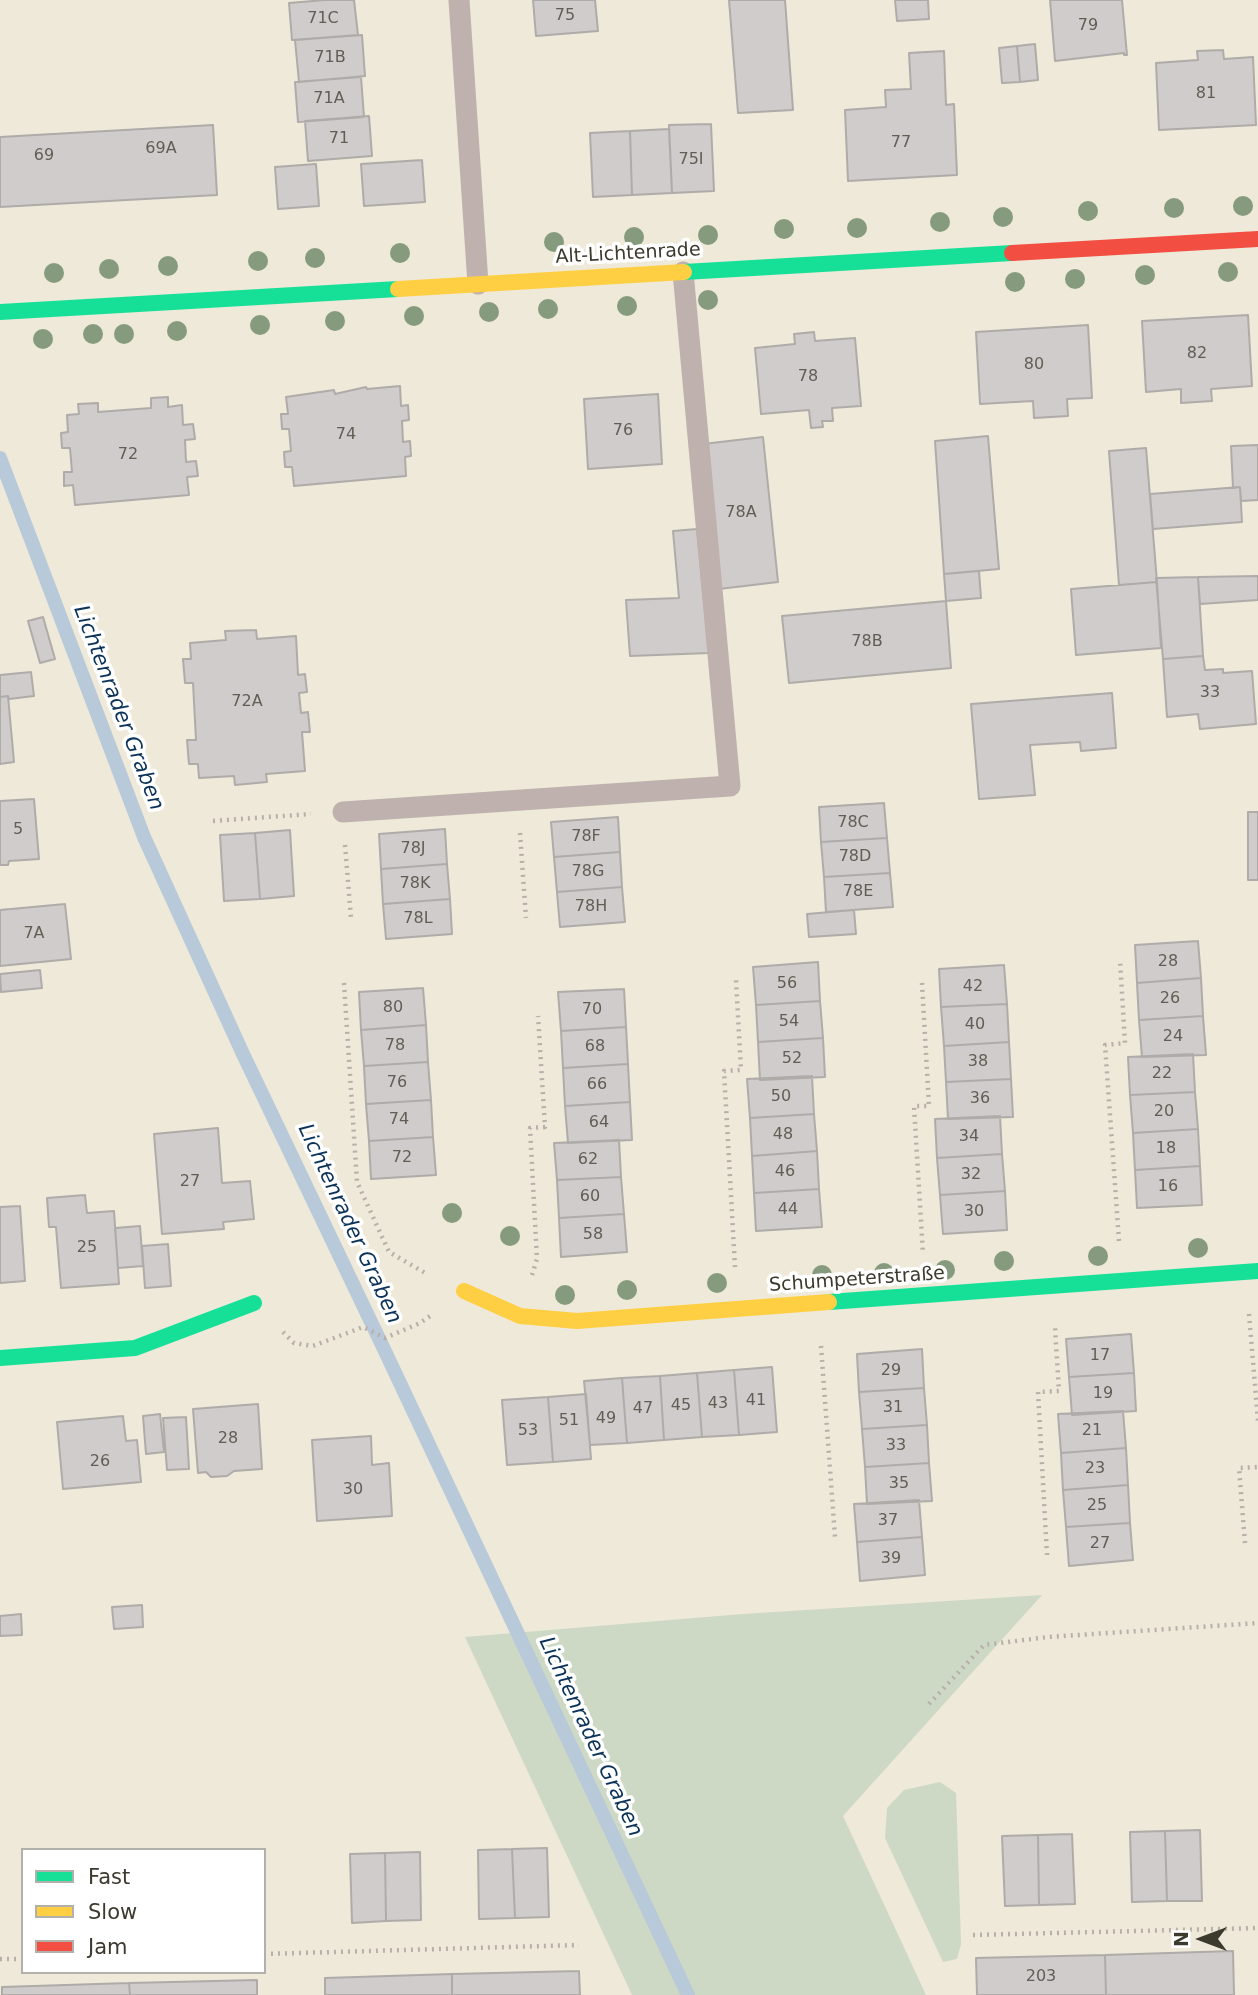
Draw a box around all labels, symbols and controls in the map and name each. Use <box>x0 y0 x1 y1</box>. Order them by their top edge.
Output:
house number: 75 <box>555 6 575 26</box>
house number: 71C <box>307 9 339 29</box>
house number: 79 <box>1078 16 1098 36</box>
house number: 71B <box>314 48 346 68</box>
house number: 81 <box>1196 84 1216 104</box>
house number: 71A <box>313 89 345 109</box>
house number: 71 <box>329 129 349 149</box>
house number: 77 <box>891 133 911 153</box>
house number: 69A <box>145 139 177 159</box>
house number: 69 <box>34 146 54 166</box>
house number: 75I <box>678 150 704 170</box>
street label: Alt-Lichtenrade <box>555 239 701 269</box>
house number: 82 <box>1187 344 1207 364</box>
house number: 80 <box>1024 355 1044 375</box>
house number: 78 <box>798 367 818 387</box>
house number: 76 <box>613 421 633 441</box>
house number: 74 <box>336 425 356 445</box>
house number: 72 <box>118 445 138 465</box>
house number: 78A <box>725 503 757 523</box>
water label: Lichtenrader Graben <box>67 602 169 814</box>
house number: 78B <box>851 632 883 652</box>
house number: 33 <box>1200 683 1220 703</box>
house number: 72A <box>231 692 263 712</box>
house number: 78C <box>837 813 869 833</box>
house number: 5 <box>13 820 23 840</box>
house number: 78F <box>571 827 601 847</box>
house number: 78J <box>400 839 426 859</box>
house number: 78D <box>839 847 871 867</box>
house number: 78G <box>572 862 604 882</box>
house number: 78K <box>400 874 430 894</box>
house number: 78E <box>843 882 873 902</box>
house number: 78H <box>575 897 607 917</box>
house number: 78L <box>403 909 433 929</box>
house number: 7A <box>23 924 45 944</box>
house number: 28 <box>1158 952 1178 972</box>
house number: 56 <box>777 974 797 994</box>
house number: 42 <box>963 977 983 997</box>
house number: 26 <box>1160 989 1180 1009</box>
house number: 80 <box>383 998 403 1018</box>
house number: 70 <box>582 1000 602 1020</box>
house number: 54 <box>779 1012 799 1032</box>
house number: 40 <box>965 1015 985 1035</box>
house number: 24 <box>1163 1027 1183 1047</box>
house number: 78 <box>385 1036 405 1056</box>
house number: 68 <box>585 1037 605 1057</box>
house number: 52 <box>782 1049 802 1069</box>
house number: 38 <box>968 1052 988 1072</box>
house number: 22 <box>1152 1064 1172 1084</box>
house number: 76 <box>387 1073 407 1093</box>
house number: 66 <box>587 1075 607 1095</box>
house number: 50 <box>771 1087 791 1107</box>
house number: 36 <box>970 1089 990 1109</box>
house number: 20 <box>1154 1102 1174 1122</box>
house number: 74 <box>389 1110 409 1130</box>
house number: 64 <box>589 1113 609 1133</box>
water label: Lichtenrader Graben <box>292 1120 406 1328</box>
house number: 48 <box>773 1125 793 1145</box>
house number: 34 <box>959 1127 979 1147</box>
house number: 18 <box>1156 1139 1176 1159</box>
house number: 72 <box>392 1148 412 1168</box>
house number: 62 <box>578 1150 598 1170</box>
house number: 46 <box>775 1162 795 1182</box>
house number: 32 <box>961 1165 981 1185</box>
house number: 27 <box>180 1172 200 1192</box>
house number: 16 <box>1158 1177 1178 1197</box>
house number: 60 <box>580 1187 600 1207</box>
house number: 44 <box>778 1200 798 1220</box>
house number: 30 <box>964 1202 984 1222</box>
house number: 58 <box>583 1225 603 1245</box>
house number: 25 <box>77 1238 97 1258</box>
street label: Schumpeterstraße <box>768 1262 946 1298</box>
house number: 17 <box>1090 1346 1110 1366</box>
house number: 29 <box>881 1361 901 1381</box>
house number: 19 <box>1093 1384 1113 1404</box>
house number: 41 <box>746 1391 766 1411</box>
house number: 43 <box>708 1394 728 1414</box>
house number: 45 <box>671 1396 691 1416</box>
house number: 31 <box>883 1398 903 1418</box>
house number: 47 <box>633 1399 653 1419</box>
house number: 49 <box>596 1409 616 1429</box>
house number: 51 <box>559 1411 579 1431</box>
house number: 53 <box>518 1421 538 1441</box>
house number: 21 <box>1082 1421 1102 1441</box>
house number: 28 <box>218 1429 238 1449</box>
house number: 33 <box>886 1436 906 1456</box>
house number: 26 <box>90 1452 110 1472</box>
house number: 23 <box>1085 1459 1105 1479</box>
house number: 35 <box>889 1474 909 1494</box>
house number: 30 <box>343 1480 363 1500</box>
house number: 25 <box>1087 1496 1107 1516</box>
house number: 37 <box>878 1511 898 1531</box>
house number: 27 <box>1090 1534 1110 1554</box>
house number: 39 <box>881 1549 901 1569</box>
water label: Lichtenrader Graben <box>533 1633 647 1841</box>
legend <box>21 1848 266 1974</box>
text: Fast <box>88 1865 130 1889</box>
text: Slow <box>88 1900 137 1924</box>
north arrow <box>1167 1904 1237 1974</box>
text: N <box>1170 1931 1192 1947</box>
text: Jam <box>88 1935 128 1959</box>
house number: 203 <box>1026 1967 1056 1987</box>

